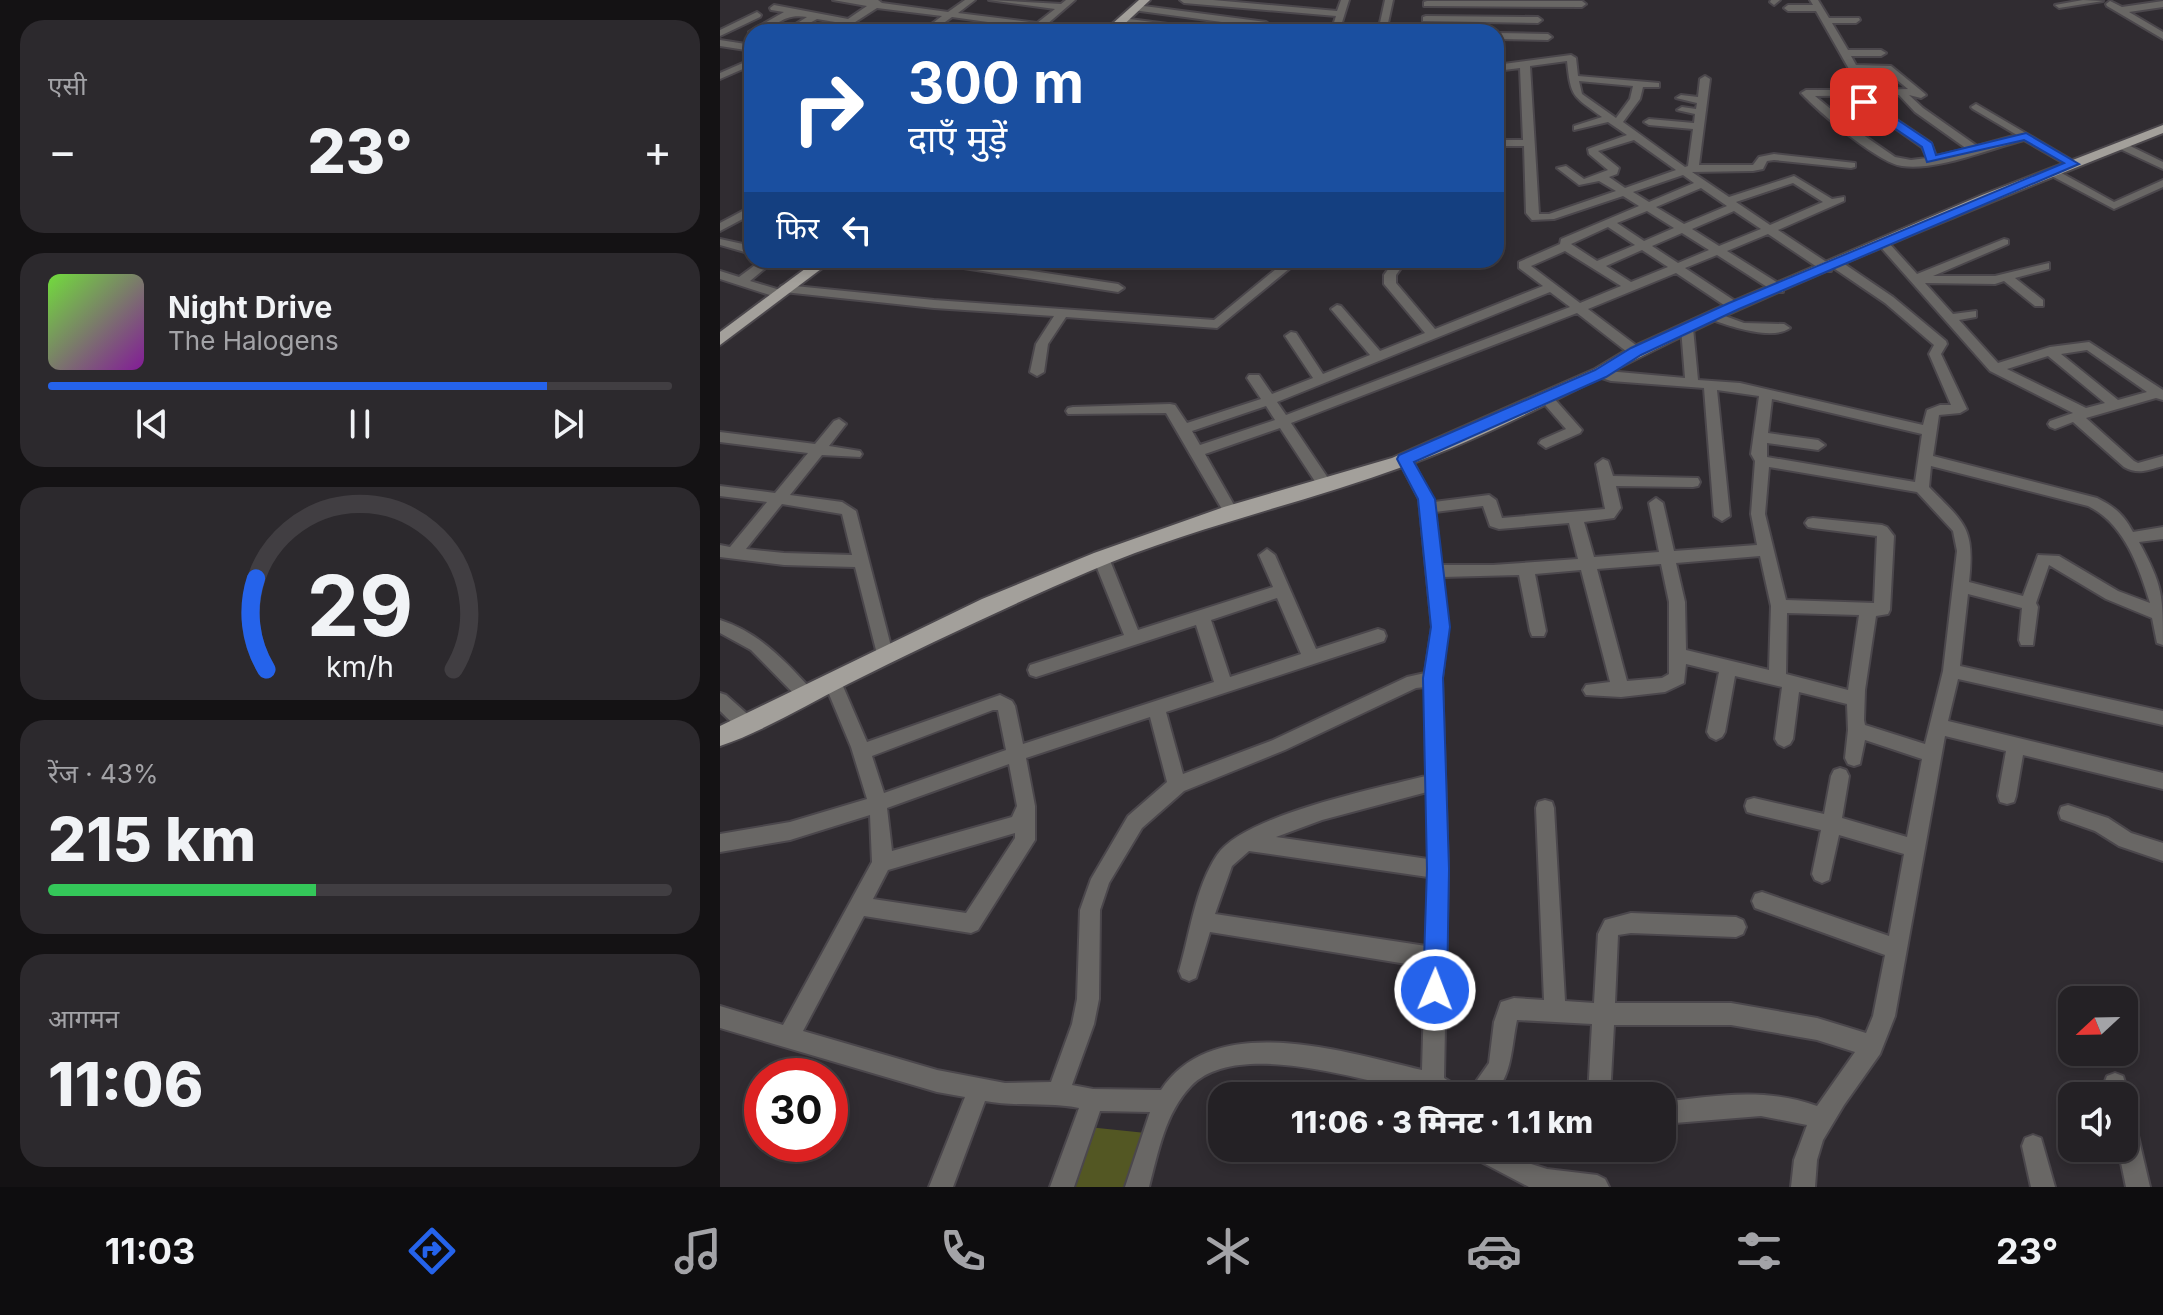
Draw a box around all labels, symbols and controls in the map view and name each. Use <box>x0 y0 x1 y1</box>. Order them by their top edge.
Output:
text: 300 m <box>908 49 1084 117</box>
icon: right <box>776 56 880 160</box>
pin <box>1830 68 1898 136</box>
text: एसी <box>48 70 87 101</box>
icon: arrive <box>1842 80 1886 124</box>
text: 23° <box>307 115 413 187</box>
text: दाएँ मुड़ें <box>908 117 1007 161</box>
text: − <box>48 124 77 178</box>
text: + <box>643 124 672 178</box>
icon: left <box>835 208 879 252</box>
text: फिर <box>776 210 819 246</box>
text: Night Drive <box>168 289 332 325</box>
text: The Halogens <box>168 325 339 356</box>
icon: previous <box>130 402 174 446</box>
icon: pause <box>338 402 382 446</box>
icon: next <box>546 402 590 446</box>
text: 29 <box>307 554 413 655</box>
text: km/h <box>326 649 394 684</box>
text: रेंज · 43% <box>48 758 158 789</box>
text: 215 km <box>48 803 256 875</box>
position arrow <box>1393 948 1477 1032</box>
north arrow <box>2058 986 2138 1066</box>
map controls <box>2058 986 2138 1162</box>
text: आगमन <box>48 1003 119 1034</box>
text: 11:06 <box>48 1048 203 1120</box>
speed limit sign: 30 <box>744 1058 848 1162</box>
button: sound <box>2058 1082 2138 1162</box>
text: 11:06 · 3 मिनट · 1.1 km <box>1291 1104 1593 1140</box>
icon: directions <box>404 1223 460 1279</box>
icon: music <box>670 1223 726 1279</box>
icon: phone <box>935 1223 991 1279</box>
icon: climate <box>1200 1223 1256 1279</box>
icon: car <box>1466 1223 1522 1279</box>
icon: filters <box>1731 1223 1787 1279</box>
text: 11:03 <box>105 1229 195 1273</box>
text: 23° <box>1996 1229 2058 1273</box>

